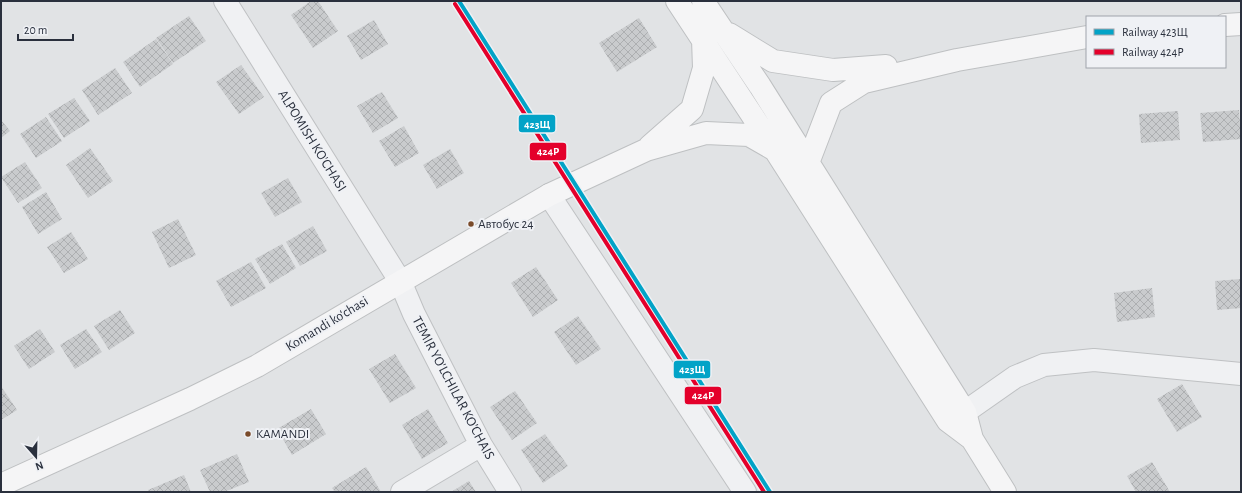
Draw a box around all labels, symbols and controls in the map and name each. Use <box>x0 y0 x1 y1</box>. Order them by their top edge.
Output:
scale bar <box>18 16 73 42</box>
legend <box>1086 16 1226 68</box>
text: 20 m <box>24 24 47 36</box>
text: Railway 423Щ <box>1122 26 1188 39</box>
text: Railway 424Р <box>1122 46 1184 59</box>
street label: ALPOMISH KO'CHASI <box>275 88 349 194</box>
line badge: 423Щ <box>518 114 556 133</box>
text: 423Щ <box>524 119 550 130</box>
line badge: 424Р <box>529 142 567 161</box>
text: 424Р <box>537 146 559 157</box>
place label: Автобус 24 <box>478 218 534 231</box>
marker: Автобус 24 <box>466 219 476 229</box>
street label: Komandi ko‘chasi <box>283 294 371 354</box>
street label: TEMIR YO'LCHILAR KO'CHAIS <box>409 314 497 462</box>
line badge: 423Щ <box>673 360 711 379</box>
text: 423Щ <box>679 364 705 375</box>
line badge: 424Р <box>684 386 722 405</box>
text: 424Р <box>692 390 714 401</box>
place label: KAMANDI <box>256 428 309 441</box>
marker: KAMANDI <box>243 429 253 439</box>
north arrow <box>16 437 56 477</box>
text: N <box>34 459 45 472</box>

